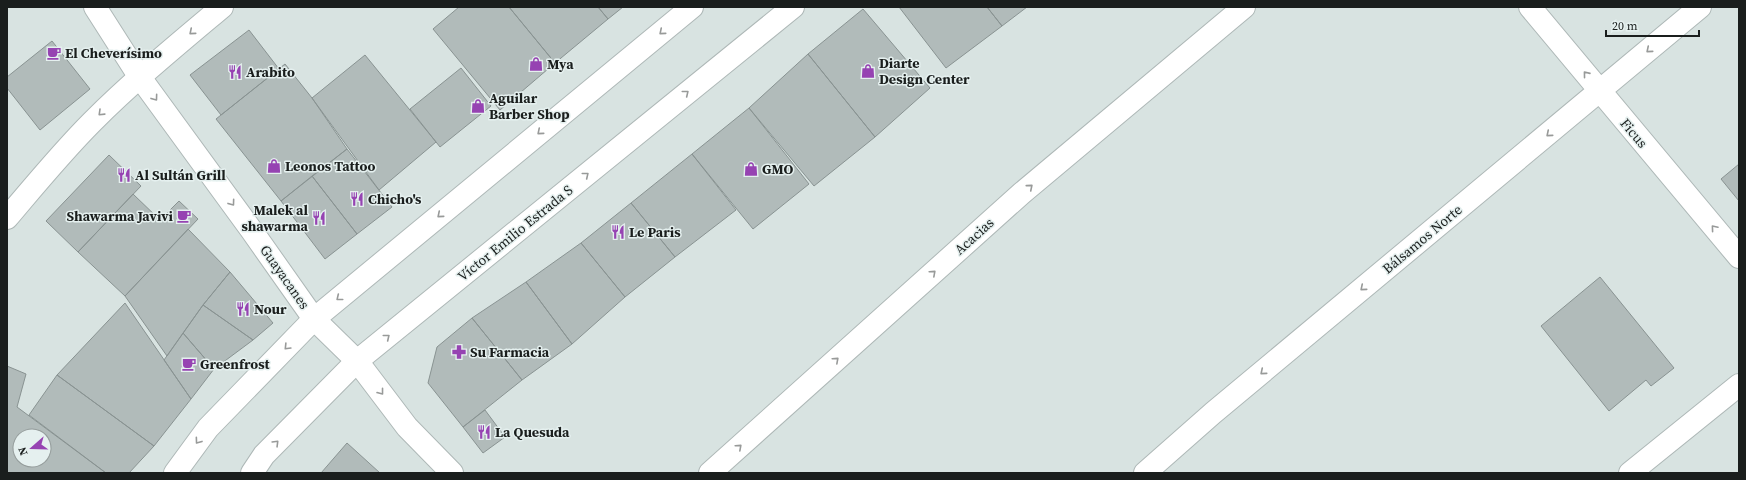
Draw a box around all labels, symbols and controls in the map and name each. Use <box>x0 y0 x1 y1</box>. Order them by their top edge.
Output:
scale bar <box>1606 12 1699 38</box>
text: 20 m <box>1612 18 1638 34</box>
one-way arrow <box>659 27 667 34</box>
one-way arrow <box>190 28 197 35</box>
place label: El Cheverísimo <box>65 43 162 63</box>
cafe icon: El Cheverísimo <box>46 45 62 61</box>
one-way arrow <box>1646 46 1654 53</box>
place label: Diarte Design Center <box>879 53 970 89</box>
place label: Mya <box>547 54 574 74</box>
shop icon: Mya <box>528 56 544 72</box>
place label: Arabito <box>246 62 295 82</box>
shop icon: Diarte Design Center <box>860 63 876 79</box>
restaurant icon: Arabito <box>227 64 243 80</box>
one-way arrow <box>1583 72 1590 79</box>
place label: Aguilar Barber Shop <box>489 88 570 124</box>
one-way arrow <box>682 91 689 98</box>
one-way arrow <box>150 94 158 101</box>
shop icon: Aguilar Barber Shop <box>470 98 486 114</box>
one-way arrow <box>98 108 106 116</box>
street label: Ficus <box>1616 114 1652 152</box>
one-way arrow <box>537 128 545 135</box>
one-way arrow <box>1547 129 1554 136</box>
place label: Leonos Tattoo <box>285 156 376 176</box>
shop icon: Leonos Tattoo <box>266 158 282 174</box>
place label: GMO <box>762 159 794 179</box>
shop icon: GMO <box>743 161 759 177</box>
place label: Al Sultán Grill <box>135 165 226 185</box>
restaurant icon: Al Sultán Grill <box>116 167 132 183</box>
one-way arrow <box>581 173 588 180</box>
street label: Víctor Emilio Estrada S <box>453 180 577 286</box>
one-way arrow <box>1025 184 1032 191</box>
place label: Chicho's <box>368 189 422 209</box>
restaurant icon: Chicho's <box>349 191 365 207</box>
one-way arrow <box>227 198 234 205</box>
place label: Malek al shawarma <box>242 200 309 236</box>
street label: Bálsamos Norte <box>1378 200 1466 278</box>
place label: Shawarma Javivi <box>67 206 174 226</box>
cafe icon: Shawarma Javivi <box>176 208 192 224</box>
restaurant icon: Malek al shawarma <box>311 210 327 226</box>
one-way arrow <box>437 210 444 217</box>
street label: Acacias <box>950 213 998 259</box>
place label: Le Paris <box>629 222 681 242</box>
restaurant icon: Le Paris <box>610 224 626 240</box>
one-way arrow <box>1711 225 1718 232</box>
street label: Guayacanes <box>255 241 315 313</box>
one-way arrow <box>928 271 936 278</box>
one-way arrow <box>1361 284 1368 291</box>
one-way arrow <box>337 293 344 300</box>
place label: Nour <box>254 299 287 319</box>
restaurant icon: Nour <box>235 301 251 317</box>
one-way arrow <box>382 334 389 341</box>
one-way arrow <box>284 342 292 350</box>
place label: Su Farmacia <box>470 342 550 362</box>
pharmacy icon: Su Farmacia <box>451 344 467 360</box>
place label: Greenfrost <box>200 354 271 374</box>
cafe icon: Greenfrost <box>181 356 197 372</box>
one-way arrow <box>831 357 839 365</box>
one-way arrow <box>1261 367 1268 374</box>
one-way arrow <box>376 388 383 395</box>
place label: La Quesuda <box>495 422 570 442</box>
restaurant icon: La Quesuda <box>476 424 492 440</box>
north arrow <box>12 428 52 468</box>
one-way arrow <box>196 437 203 444</box>
one-way arrow <box>271 440 279 448</box>
one-way arrow <box>734 444 742 452</box>
text: N <box>15 445 31 458</box>

